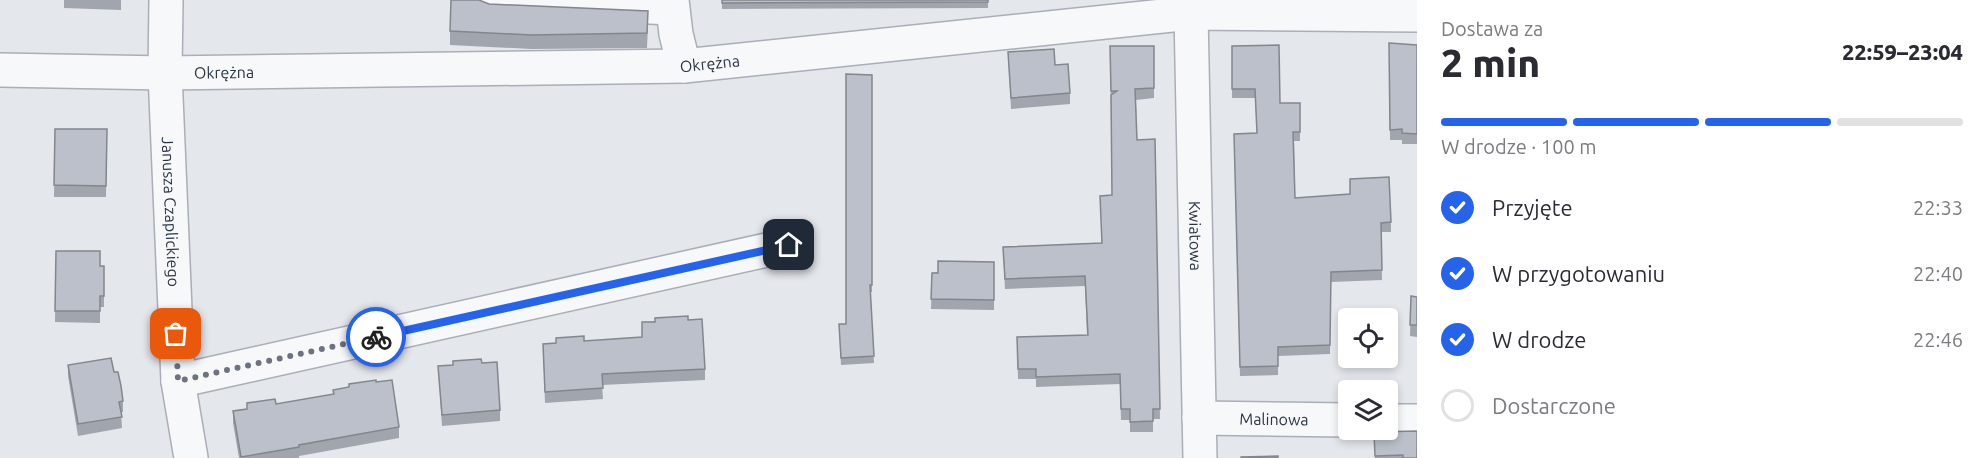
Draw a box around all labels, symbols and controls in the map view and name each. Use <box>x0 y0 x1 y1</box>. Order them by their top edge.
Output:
text: Dostawa za <box>1441 17 1543 40</box>
text: 22:59–23:04 <box>1842 39 1963 64</box>
text: 2 min <box>1441 41 1540 84</box>
street label: Okrężna <box>679 51 741 75</box>
street label: Okrężna <box>194 63 254 82</box>
text: W drodze · 100 m <box>1441 135 1597 158</box>
street label: Janusza Czaplickiego <box>159 136 183 287</box>
icon: check <box>1441 191 1474 224</box>
text: Przyjęte <box>1492 195 1573 220</box>
text: 22:33 <box>1913 196 1963 219</box>
street label: Kwiatowa <box>1186 201 1205 271</box>
pin <box>763 219 814 270</box>
icon: home <box>772 228 805 261</box>
icon: check <box>1441 257 1474 290</box>
text: W przygotowaniu <box>1492 261 1665 286</box>
text: 22:40 <box>1913 262 1963 285</box>
courier <box>346 307 406 367</box>
pin <box>150 308 201 359</box>
map controls <box>1338 308 1398 440</box>
button: locate <box>1338 308 1398 368</box>
icon: bag <box>159 317 192 350</box>
icon: bike <box>360 321 393 354</box>
icon: check <box>1441 323 1474 356</box>
text: W drodze <box>1492 327 1586 352</box>
text: 22:46 <box>1913 328 1963 351</box>
button: layers <box>1338 380 1398 440</box>
text: Dostarczone <box>1492 393 1616 418</box>
street label: Malinowa <box>1239 410 1309 428</box>

